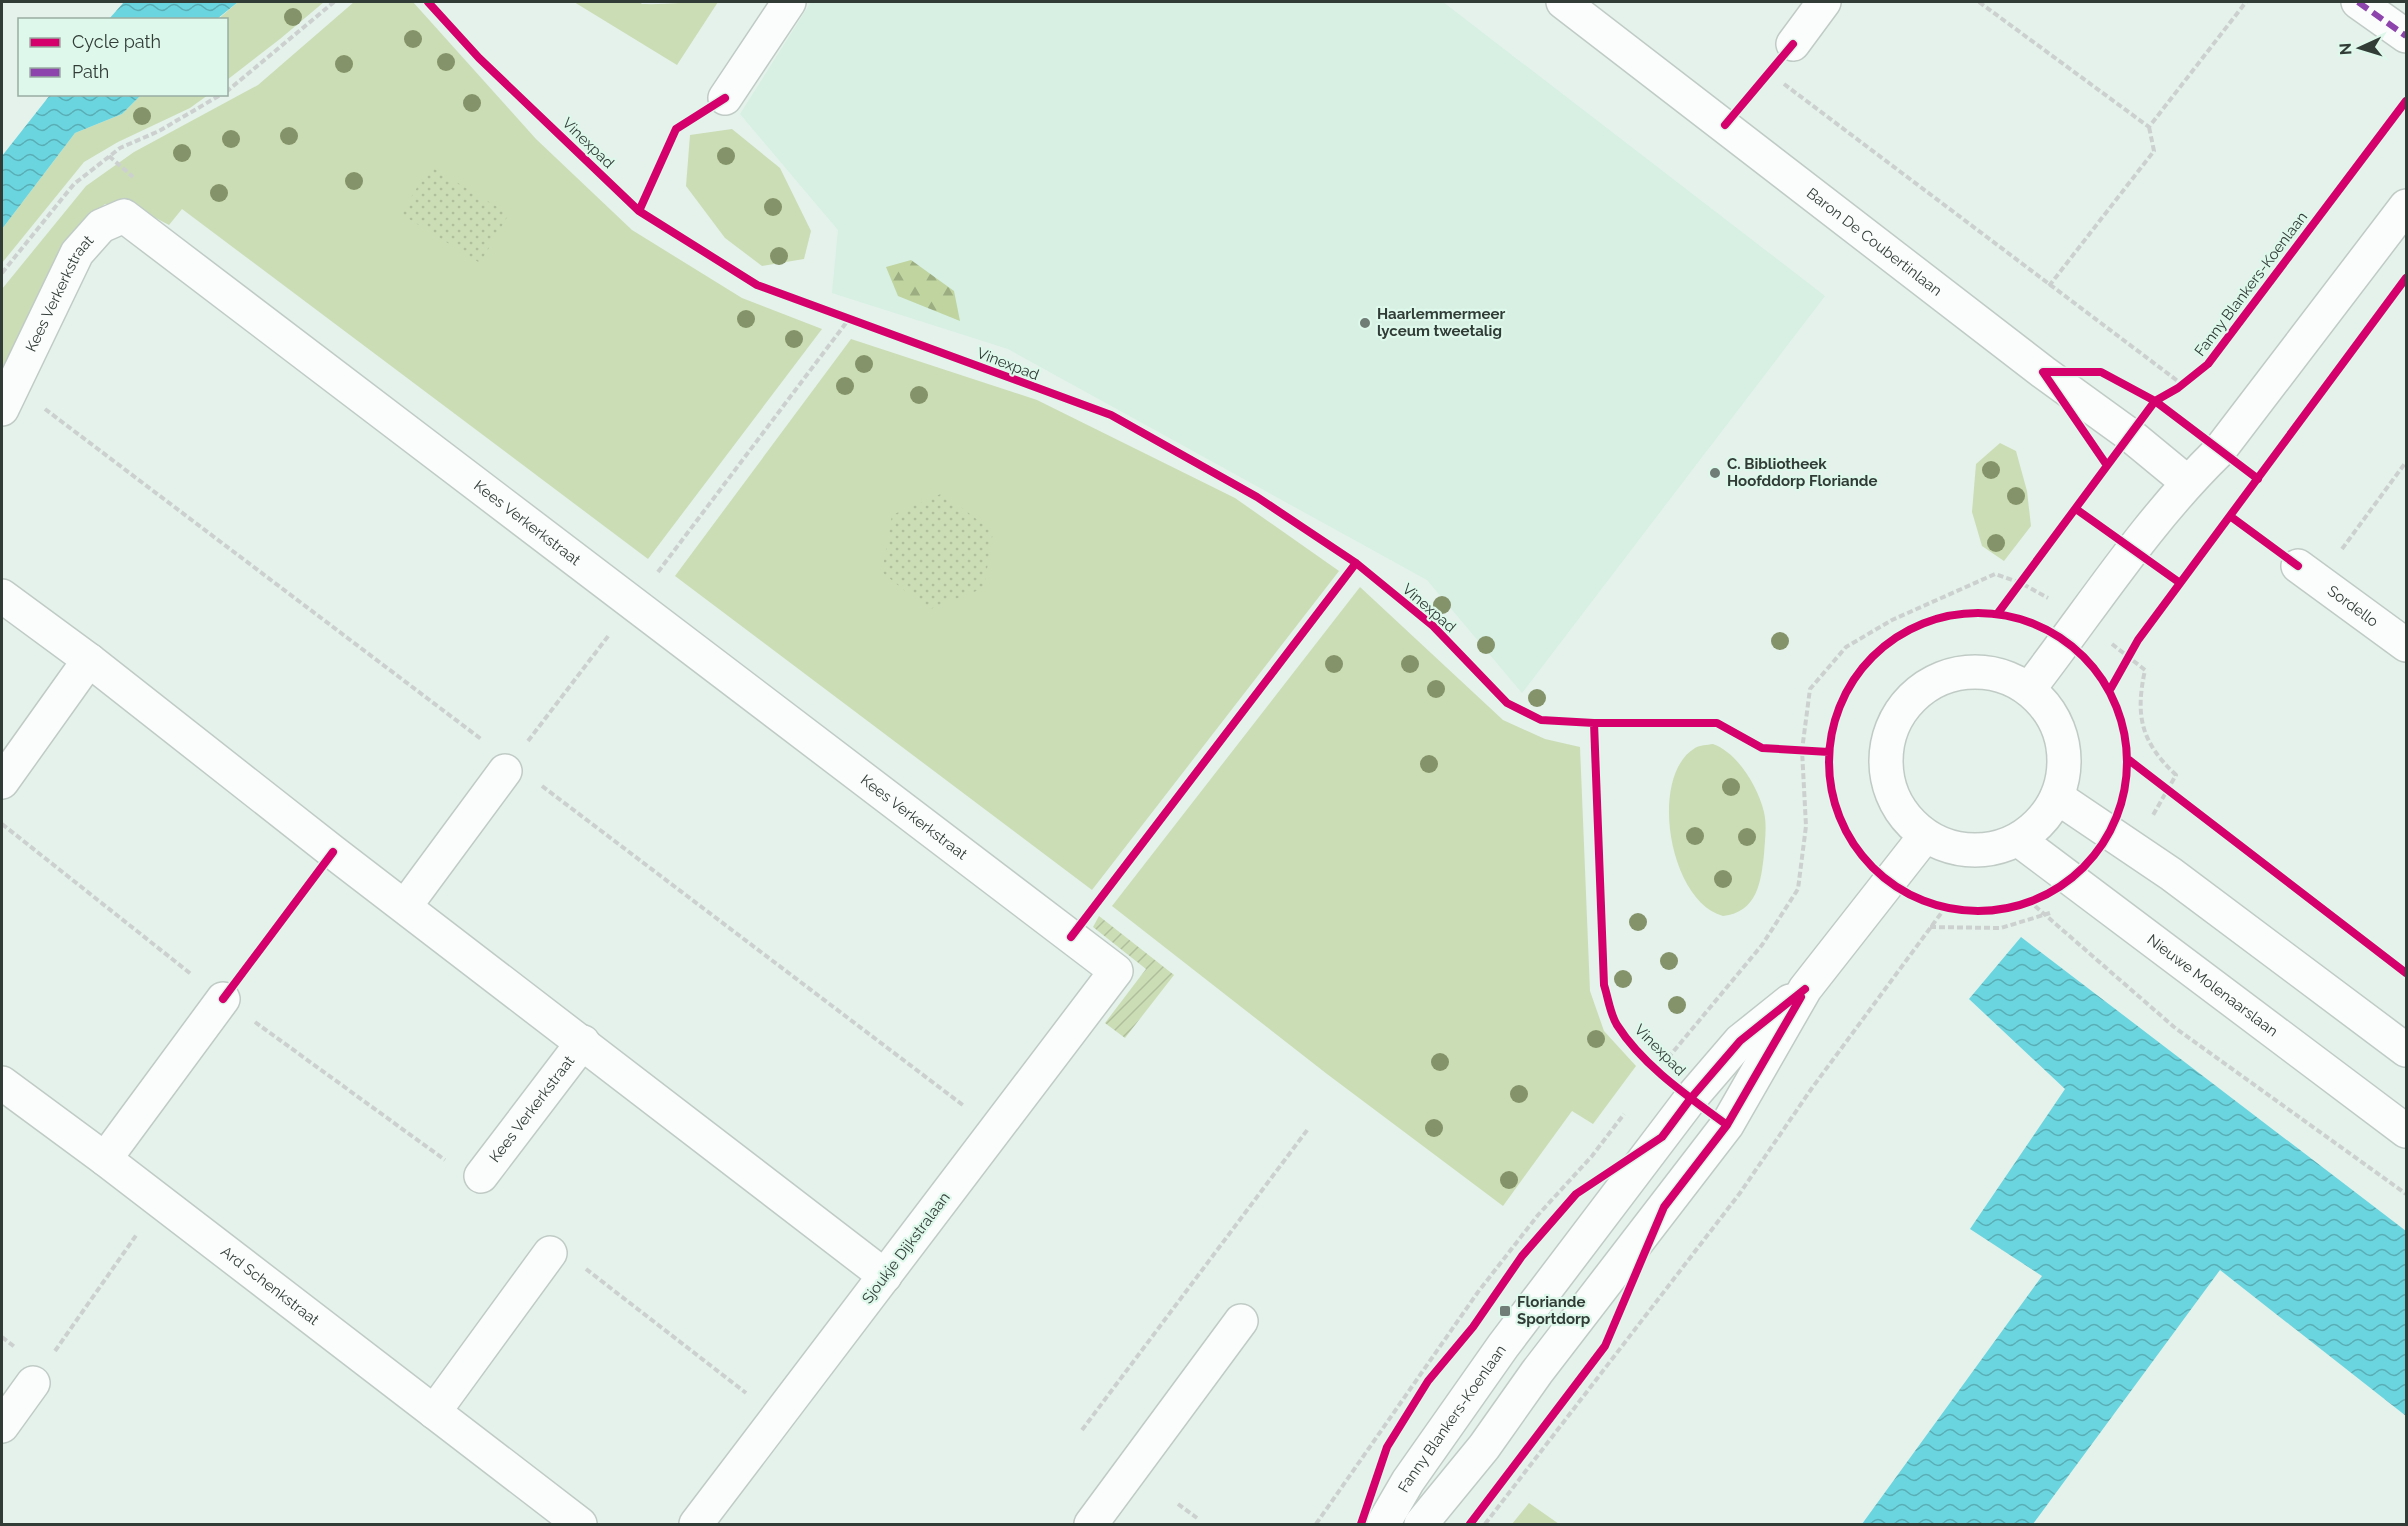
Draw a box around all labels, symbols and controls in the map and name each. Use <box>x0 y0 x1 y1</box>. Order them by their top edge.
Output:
legend <box>18 18 228 96</box>
north arrow <box>2330 18 2390 78</box>
text: Cycle path <box>72 31 161 52</box>
text: N <box>2336 42 2355 56</box>
text: Path <box>72 61 109 82</box>
street label: Vinexpad <box>558 114 618 172</box>
street label: Baron De Coubertinlaan <box>1803 184 1945 300</box>
street label: Fanny Blankers-Koenlaan <box>2191 208 2311 360</box>
street label: Kees Verkerkstraat <box>22 232 97 355</box>
place label: Haarlemmermeer lyceum tweetalig <box>1377 305 1506 340</box>
marker: Haarlemmermeer lyceum tweetalig <box>1358 316 1372 330</box>
street label: Vinexpad <box>974 344 1042 384</box>
place label: C. Bibliotheek Hoofddorp Floriande <box>1727 455 1877 490</box>
marker: C. Bibliotheek Hoofddorp Floriande <box>1708 466 1722 480</box>
street label: Kees Verkerkstraat <box>470 477 584 569</box>
street label: Vinexpad <box>1399 580 1459 636</box>
street label: Sordello <box>2324 582 2382 631</box>
street label: Kees Verkerkstraat <box>857 771 971 863</box>
street label: Nieuwe Molenaarslaan <box>2144 930 2281 1040</box>
street label: Vinexpad <box>1631 1021 1689 1079</box>
street label: Kees Verkerkstraat <box>486 1052 578 1166</box>
street label: Sjoukje Dijkstralaan <box>858 1189 954 1307</box>
street label: Ard Schenkstraat <box>217 1242 323 1329</box>
place label: Floriande Sportdorp <box>1517 1293 1591 1328</box>
marker: Floriande Sportdorp <box>1498 1304 1512 1318</box>
street label: Fanny Blankers-Koenlaan <box>1394 1341 1510 1496</box>

